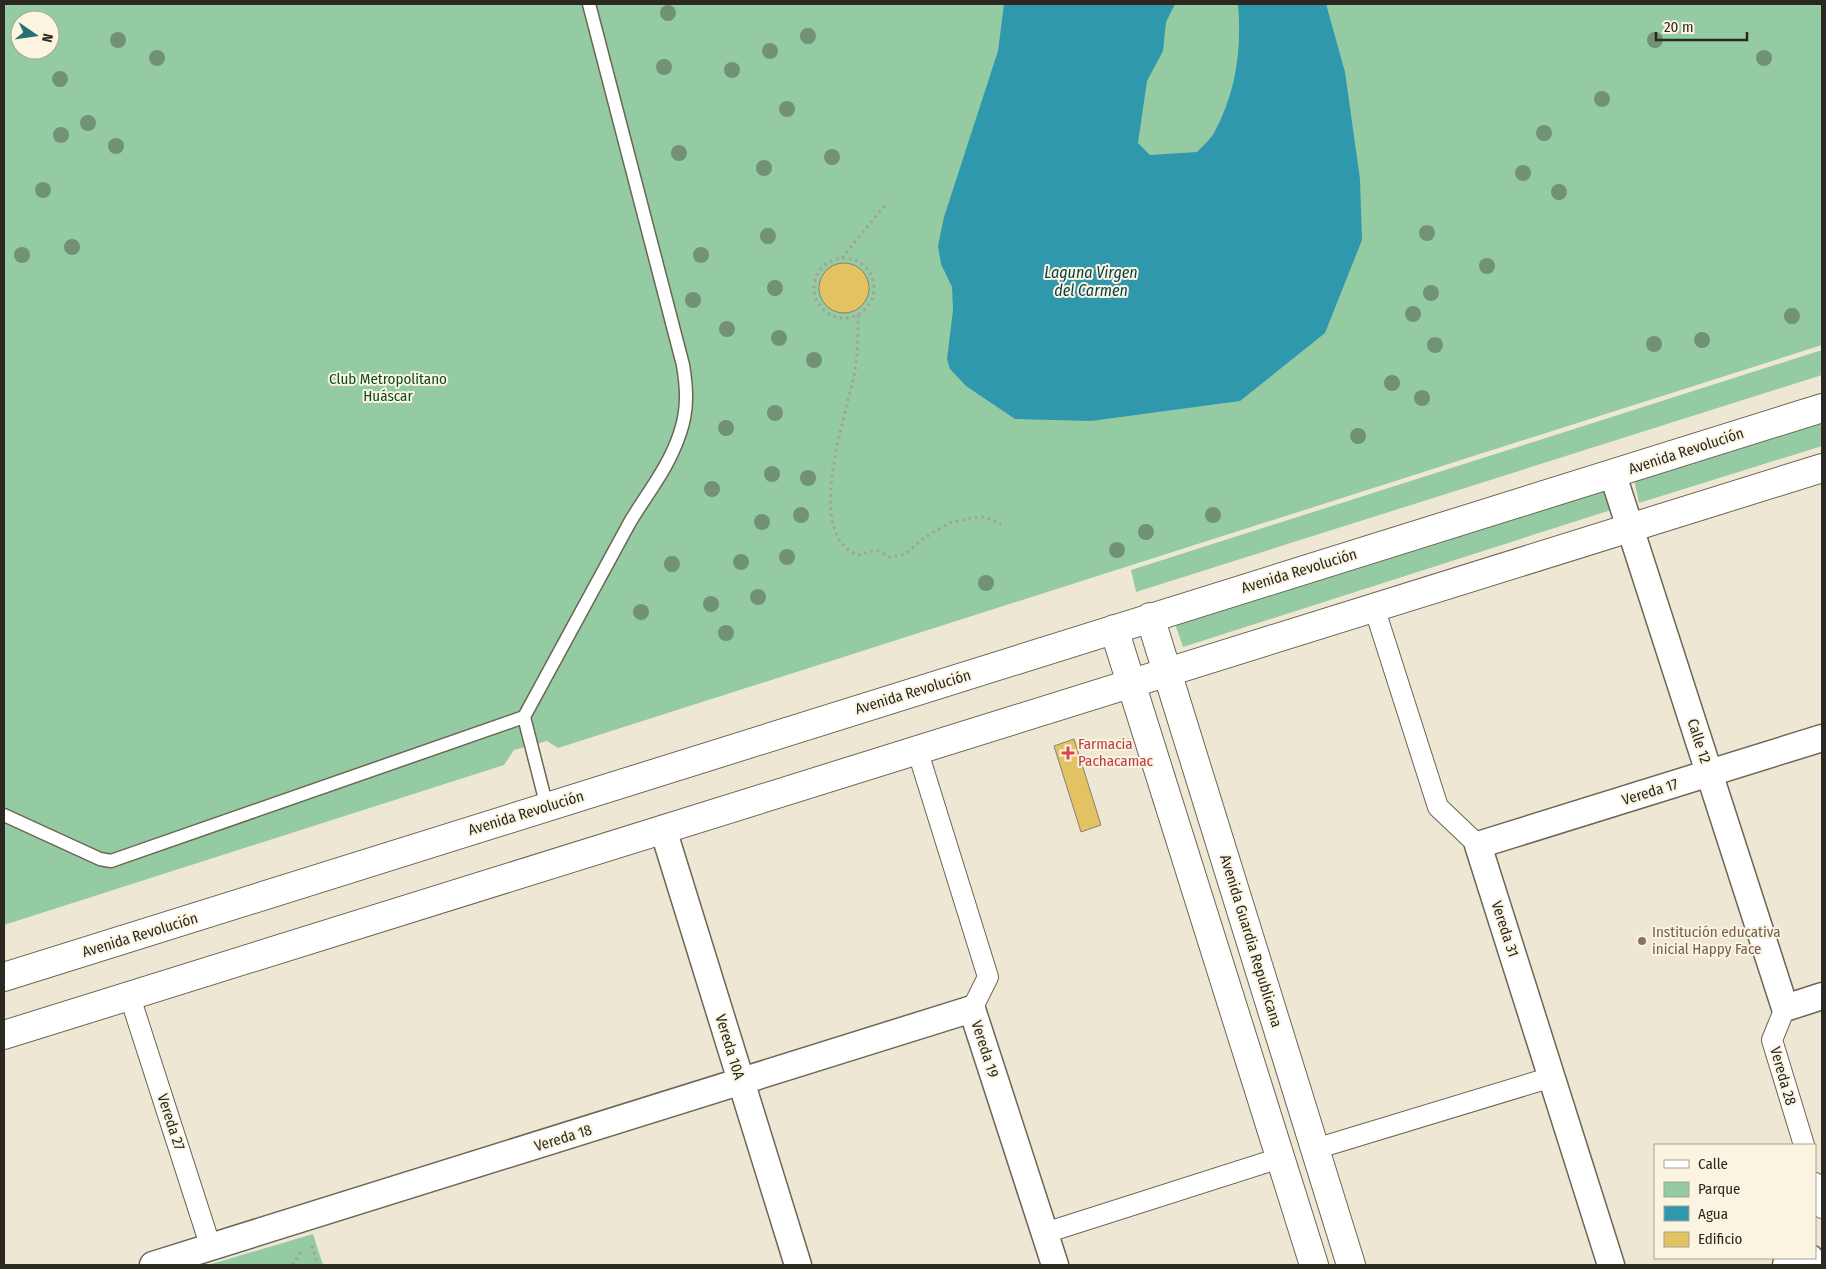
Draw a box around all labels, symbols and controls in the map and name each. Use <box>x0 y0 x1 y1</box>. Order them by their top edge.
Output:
north arrow <box>10 10 60 60</box>
scale bar <box>1656 10 1747 42</box>
text: 20 m <box>1664 18 1694 36</box>
text: N <box>38 32 56 44</box>
water label: Laguna Virgen del Carmen <box>1044 263 1138 300</box>
park label: Club Metropolitano Huáscar <box>329 370 447 405</box>
street label: Avenida Revolución <box>1626 424 1746 478</box>
street label: Avenida Revolución <box>1239 545 1359 597</box>
street label: Avenida Revolución <box>853 666 973 718</box>
street label: Calle 12 <box>1683 716 1715 766</box>
place label: Farmacia Pachacamac <box>1078 735 1154 770</box>
marker: Farmacia Pachacamac <box>1062 747 1074 759</box>
street label: Vereda 17 <box>1620 775 1680 809</box>
street label: Avenida Revolución <box>466 787 586 839</box>
street label: Avenida Guardia Republicana <box>1216 852 1286 1030</box>
street label: Vereda 31 <box>1487 899 1523 959</box>
street label: Avenida Revolución <box>80 909 200 961</box>
place label: Institución educativa inicial Happy Face <box>1652 923 1781 958</box>
marker: Institución educativa inicial Happy Face <box>1636 935 1648 947</box>
street label: Vereda 10A <box>712 1012 748 1082</box>
street label: Vereda 19 <box>967 1018 1003 1080</box>
street label: Vereda 28 <box>1766 1045 1800 1107</box>
street label: Vereda 27 <box>153 1091 189 1153</box>
street label: Vereda 18 <box>532 1121 594 1155</box>
legend <box>1654 1144 1816 1259</box>
text: Calle <box>1698 1155 1728 1173</box>
text: Parque <box>1698 1180 1741 1198</box>
text: Agua <box>1698 1205 1728 1223</box>
text: Edificio <box>1698 1230 1743 1248</box>

